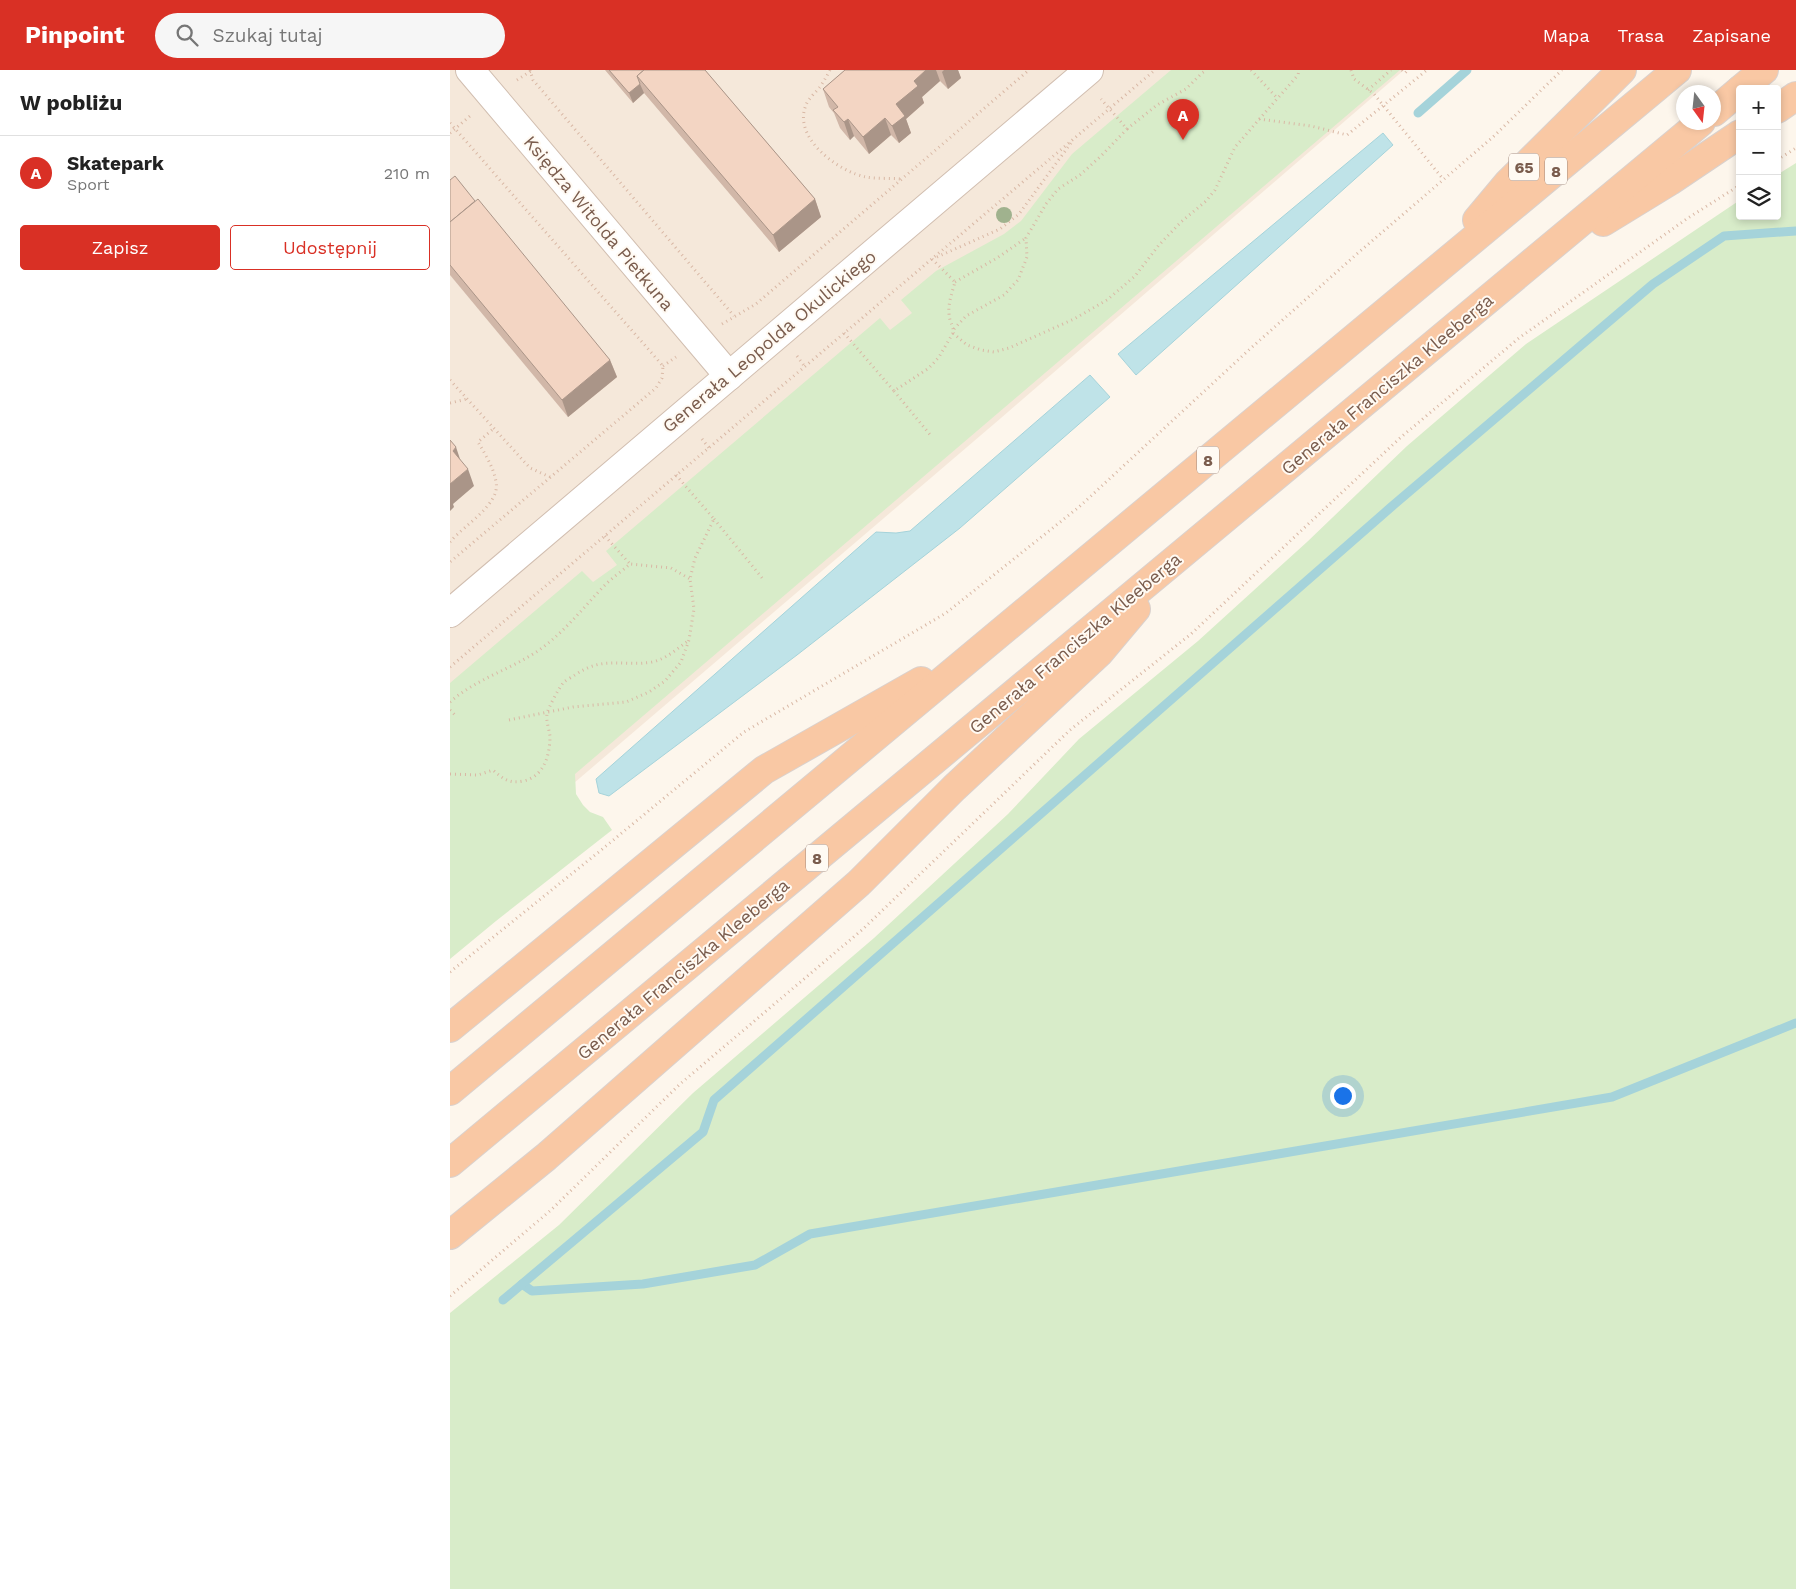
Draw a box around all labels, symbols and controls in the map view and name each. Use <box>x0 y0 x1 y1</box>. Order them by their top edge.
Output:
search box <box>155 13 505 58</box>
text: Pinpoint <box>25 21 125 49</box>
icon: search <box>173 21 201 49</box>
text: Szukaj tutaj <box>213 24 323 47</box>
text: Mapa <box>1543 25 1590 46</box>
text: Trasa <box>1618 25 1664 46</box>
text: Zapisane <box>1692 25 1771 46</box>
north arrow <box>1676 85 1721 130</box>
map controls <box>1736 85 1781 220</box>
button: + <box>1736 85 1781 130</box>
text: W pobliżu <box>20 90 122 115</box>
pin: A <box>1167 99 1199 140</box>
button: − <box>1736 130 1781 175</box>
street label: Księdza Witolda Pietkuna <box>520 131 678 315</box>
text: Skatepark <box>67 152 164 175</box>
road number: 65 <box>1509 154 1539 180</box>
road number: 8 <box>1545 158 1567 184</box>
text: A <box>31 164 41 183</box>
text: 210 m <box>384 164 430 183</box>
text: Sport <box>67 175 110 194</box>
button: layers <box>1736 175 1781 220</box>
button: Zapisz <box>20 225 220 270</box>
button: Udostępnij <box>230 225 430 270</box>
street label: Generała Leopolda Okulickiego <box>658 245 880 437</box>
street label: Generała Franciszka Kleeberga <box>1277 289 1497 479</box>
road number: 8 <box>1197 446 1219 474</box>
street label: Generała Franciszka Kleeberga <box>965 548 1185 738</box>
road number: 8 <box>806 844 828 871</box>
street label: Generała Franciszka Kleeberga <box>573 874 793 1064</box>
your location <box>1330 1083 1356 1109</box>

